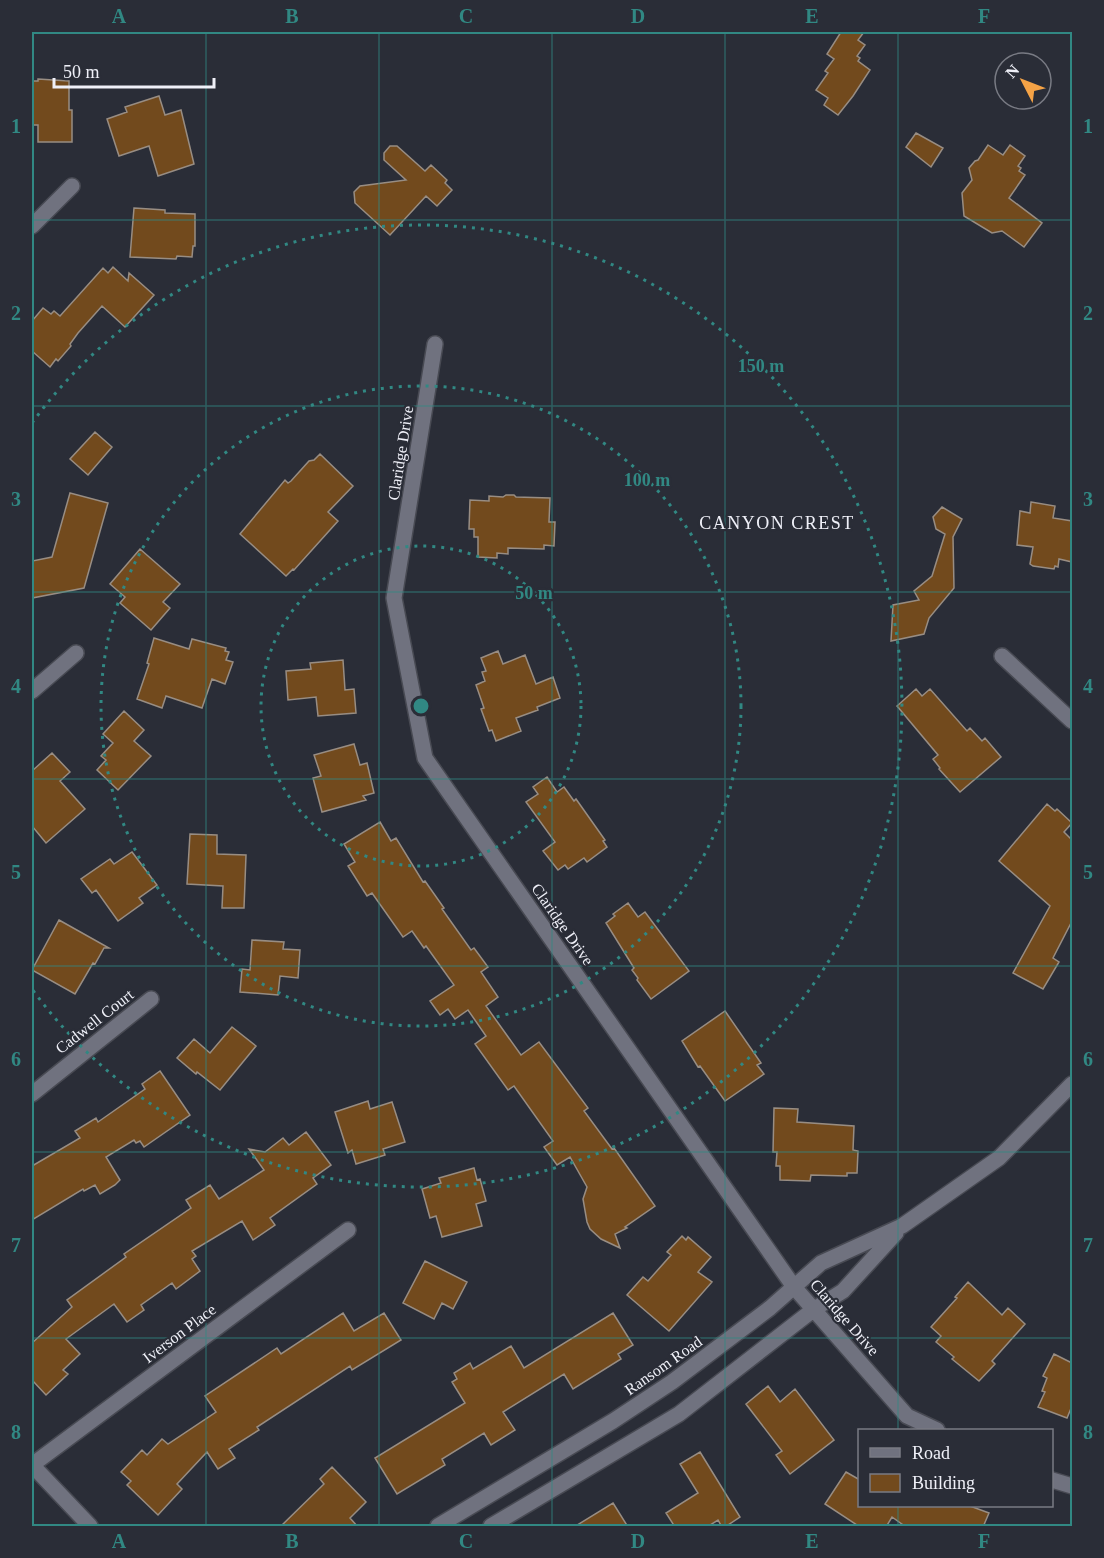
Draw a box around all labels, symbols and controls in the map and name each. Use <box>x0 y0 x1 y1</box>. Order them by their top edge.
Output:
text: A <box>112 5 127 27</box>
text: B <box>285 5 299 27</box>
text: C <box>459 5 473 27</box>
text: D <box>631 5 645 27</box>
text: E <box>805 5 819 27</box>
text: F <box>978 5 990 27</box>
scale bar <box>54 51 214 89</box>
north arrow <box>993 51 1053 111</box>
text: N <box>1002 61 1023 81</box>
text: 50 m <box>63 62 100 82</box>
text: 1 <box>11 115 21 137</box>
text: 1 <box>1083 115 1093 137</box>
text: 2 <box>11 302 21 324</box>
text: 2 <box>1083 302 1093 324</box>
text: 150 m <box>738 356 784 376</box>
street label: Claridge Drive <box>385 405 417 502</box>
text: 100 m <box>624 470 670 490</box>
text: 3 <box>11 488 21 510</box>
text: 3 <box>1083 488 1093 510</box>
district label: CANYON CREST <box>699 513 855 533</box>
text: 50 m <box>515 583 553 603</box>
text: 4 <box>11 675 21 697</box>
text: 4 <box>1083 675 1093 697</box>
centre of rings <box>411 696 431 716</box>
text: 5 <box>11 861 21 883</box>
text: 5 <box>1083 861 1093 883</box>
street label: Claridge Drive <box>527 880 597 969</box>
street label: Cadwell Court <box>52 985 137 1057</box>
text: 6 <box>11 1048 21 1070</box>
text: 6 <box>1083 1048 1093 1070</box>
text: 7 <box>11 1234 21 1256</box>
text: 7 <box>1083 1234 1093 1256</box>
street label: Claridge Drive <box>806 1276 882 1360</box>
street label: Iverson Place <box>140 1301 219 1366</box>
street label: Ransom Road <box>621 1333 705 1398</box>
text: 8 <box>11 1421 21 1443</box>
text: 8 <box>1083 1421 1093 1443</box>
legend <box>858 1429 1053 1507</box>
text: Road <box>912 1443 950 1463</box>
text: Building <box>912 1473 975 1493</box>
text: A <box>112 1530 127 1552</box>
text: B <box>285 1530 299 1552</box>
text: C <box>459 1530 473 1552</box>
text: D <box>631 1530 645 1552</box>
text: E <box>805 1530 819 1552</box>
text: F <box>978 1530 990 1552</box>

